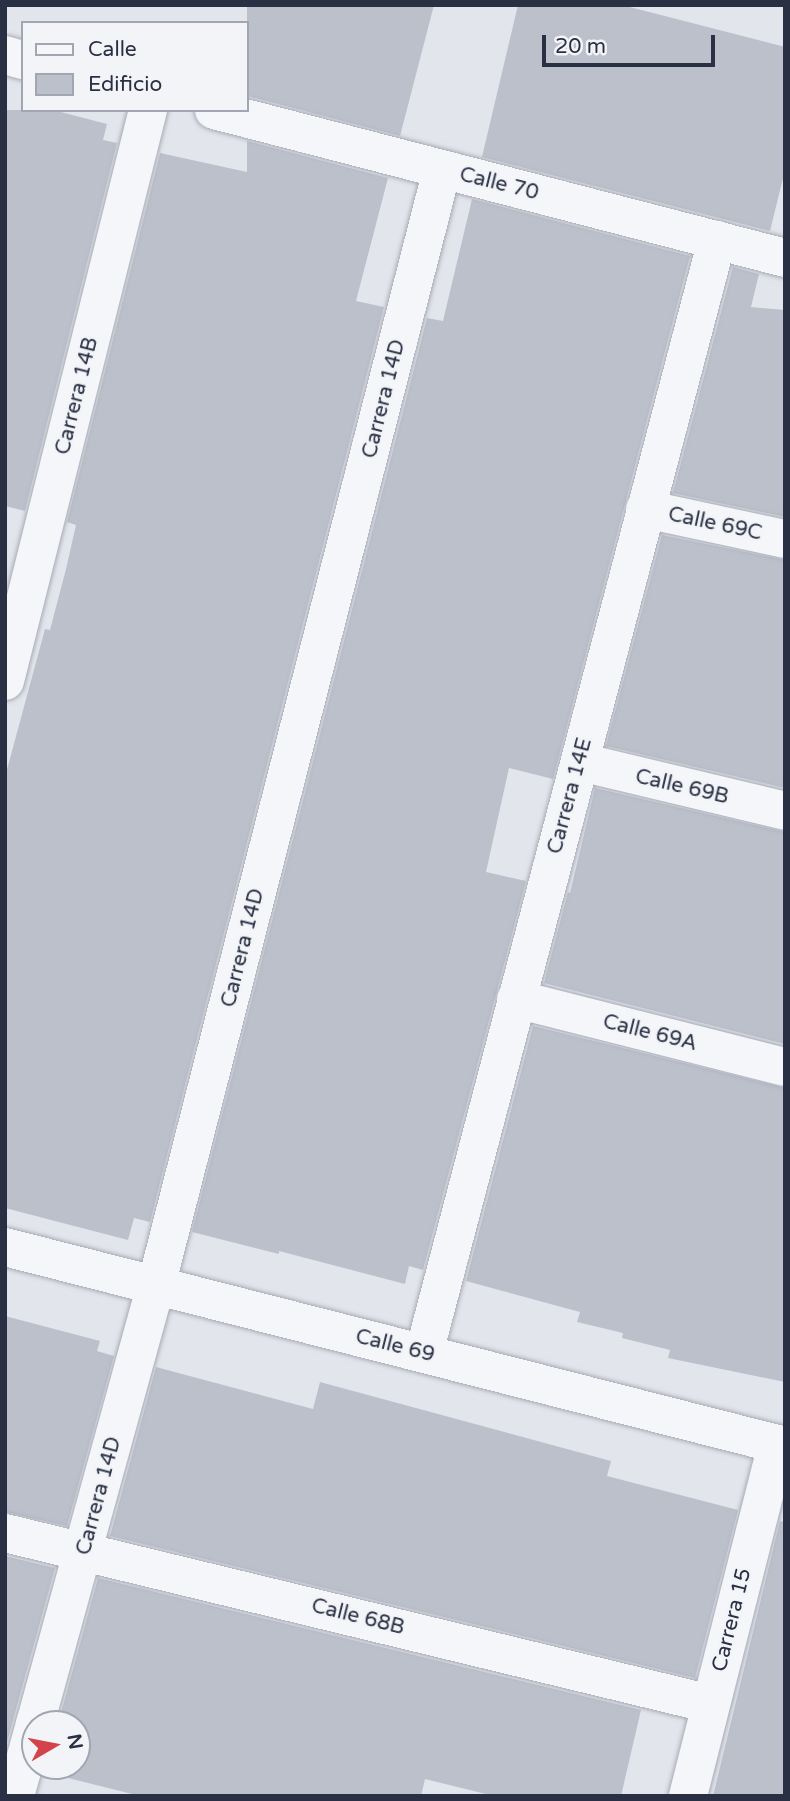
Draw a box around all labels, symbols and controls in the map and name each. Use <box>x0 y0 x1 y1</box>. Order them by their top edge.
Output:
legend <box>21 21 248 112</box>
scale bar <box>545 21 718 65</box>
text: 20 m <box>555 34 606 59</box>
text: Calle <box>88 37 137 62</box>
text: Edificio <box>88 72 162 97</box>
street label: Calle 70 <box>457 162 541 206</box>
street label: Carrera 14B <box>50 335 104 457</box>
street label: Carrera 14D <box>357 337 411 461</box>
street label: Calle 69C <box>666 502 764 546</box>
street label: Carrera 14E <box>542 735 598 857</box>
street label: Calle 69B <box>633 764 731 810</box>
street label: Carrera 14D <box>216 886 270 1010</box>
street label: Calle 69A <box>600 1009 700 1057</box>
street label: Calle 69 <box>353 1324 437 1368</box>
street label: Carrera 14D <box>71 1434 127 1558</box>
street label: Carrera 15 <box>707 1566 757 1674</box>
street label: Calle 68B <box>309 1593 407 1641</box>
north arrow <box>21 1710 91 1780</box>
text: N <box>63 1732 87 1751</box>

